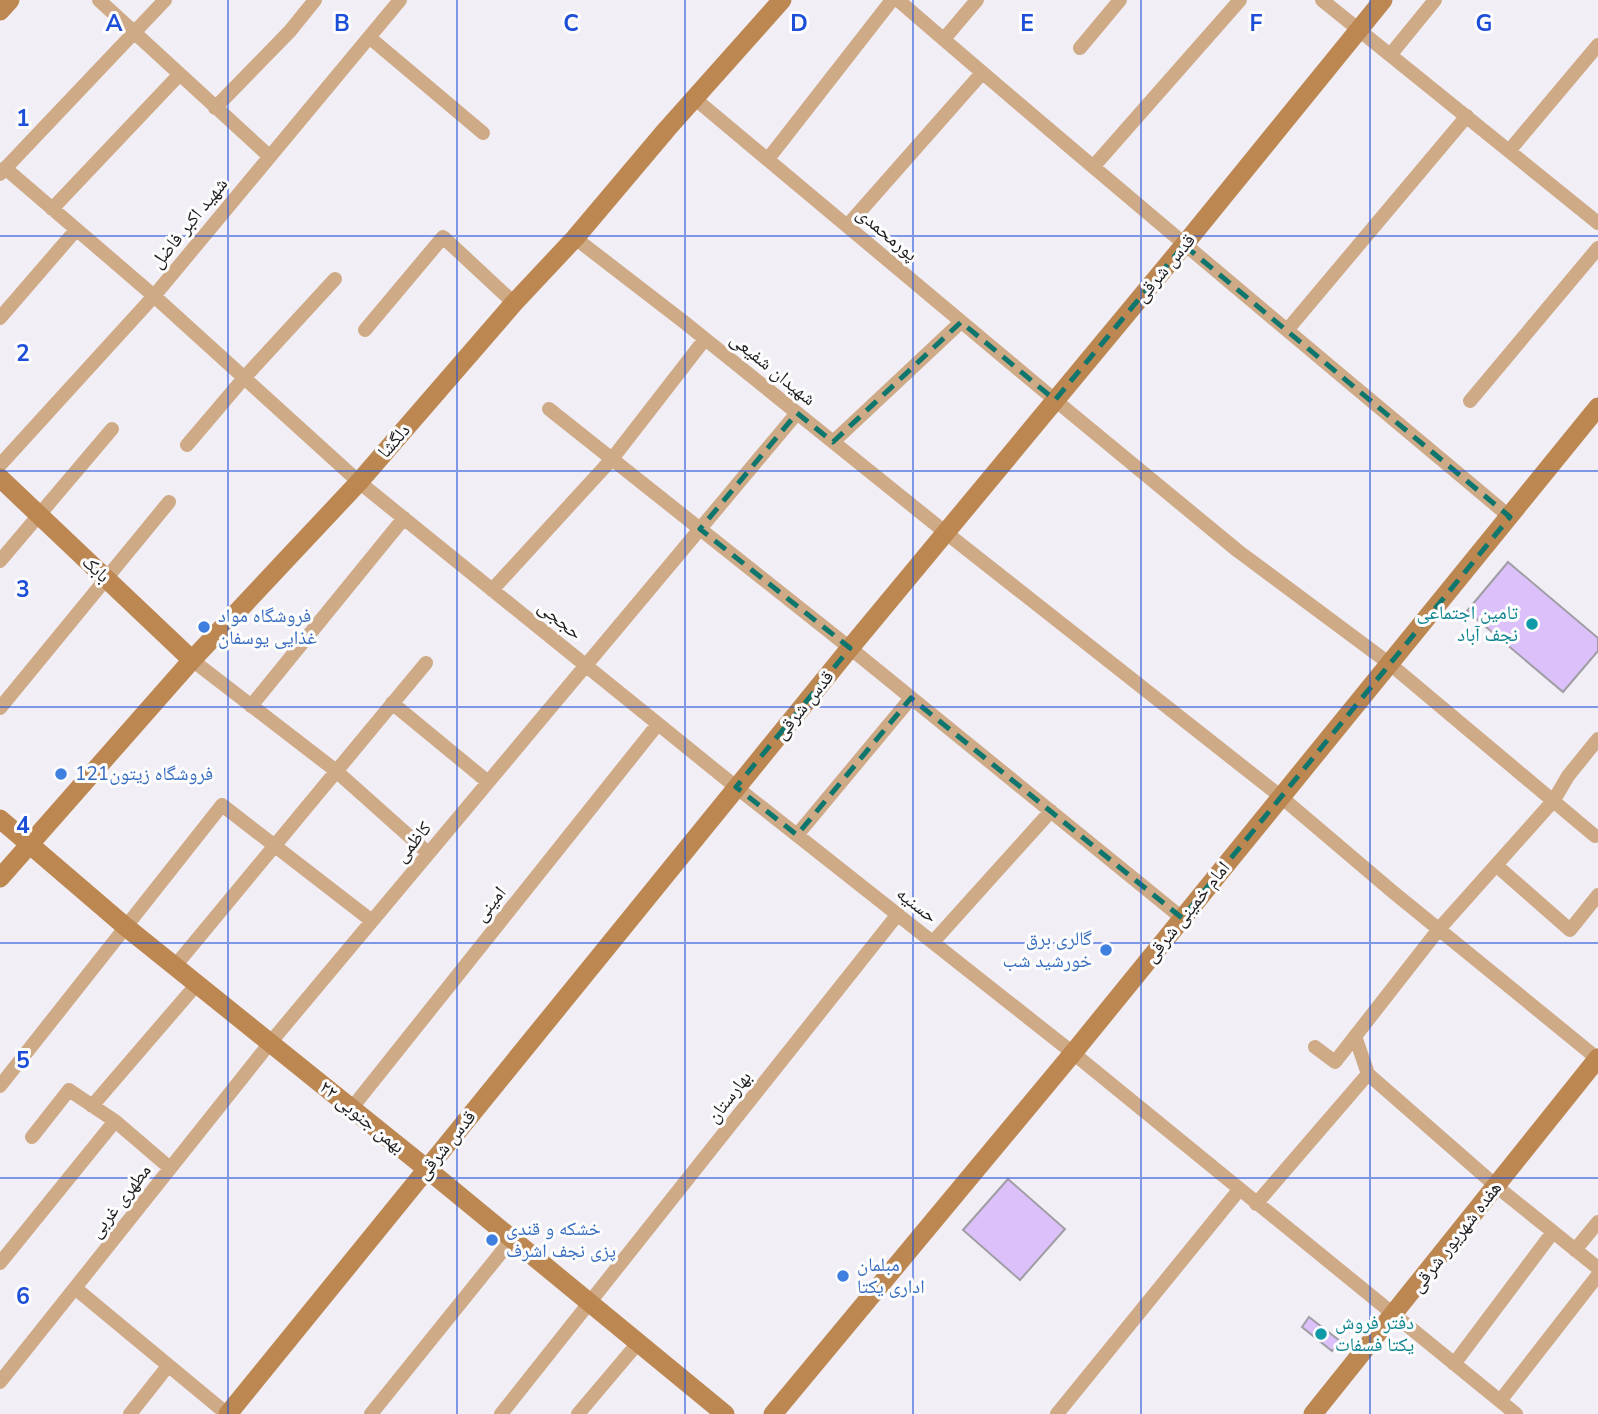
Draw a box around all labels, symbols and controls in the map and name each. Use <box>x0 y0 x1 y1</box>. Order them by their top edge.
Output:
text: A <box>105 8 123 39</box>
text: B <box>334 8 350 39</box>
text: C <box>563 8 579 39</box>
text: D <box>790 8 808 39</box>
text: E <box>1020 8 1034 39</box>
text: F <box>1250 8 1263 39</box>
text: G <box>1476 8 1492 39</box>
text: 1 <box>16 103 30 134</box>
street label: شهید اکبر فاضل <box>144 172 234 274</box>
street label: پورمحمدی <box>851 201 923 267</box>
street label: قدس شرقی <box>1129 228 1201 308</box>
street label: شهیدان شفیعی <box>725 326 821 412</box>
text: 2 <box>16 338 30 369</box>
street label: دلگشا <box>372 418 416 464</box>
street label: بابک <box>76 549 116 589</box>
text: 3 <box>16 574 30 605</box>
street label: حججی <box>532 594 588 646</box>
place label: تامین اجتماعی نجف آباد <box>1416 600 1518 648</box>
place label: فروشگاه مواد غذایی یوسفان <box>218 603 317 651</box>
marker: تامین اجتماعی نجف آباد <box>1524 616 1540 632</box>
marker: فروشگاه مواد غذایی یوسفان <box>196 619 212 635</box>
street label: قدس شرقی <box>768 665 840 745</box>
place label: فروشگاه زیتون121 <box>75 761 213 787</box>
marker: فروشگاه زیتون121 <box>53 766 69 782</box>
text: 4 <box>16 810 30 841</box>
street label: کاظمی <box>388 816 438 868</box>
street label: امام خمینی شرقی <box>1138 856 1236 968</box>
street label: امینی <box>468 881 512 927</box>
street label: حسنیه <box>891 881 943 929</box>
place label: گالری برق خورشید شب <box>1002 926 1092 974</box>
marker: گالری برق خورشید شب <box>1098 942 1114 958</box>
text: 5 <box>16 1045 30 1076</box>
street label: بهارستان <box>700 1065 758 1129</box>
street label: ۲۲ بهمن جنوبی <box>314 1074 410 1160</box>
street label: قدس شرقی <box>410 1105 482 1185</box>
street label: مطهری غربی <box>83 1158 157 1244</box>
street label: هفده شهریور شرقی <box>1404 1176 1508 1298</box>
place label: خشکه و قندی پزی نجف اشرف <box>506 1216 616 1264</box>
marker: خشکه و قندی پزی نجف اشرف <box>484 1232 500 1248</box>
place label: مبلمان اداری یکتا <box>857 1252 925 1300</box>
marker: مبلمان اداری یکتا <box>835 1268 851 1284</box>
text: 6 <box>16 1281 30 1312</box>
place label: دفتر فروش یکتا فسفات <box>1335 1310 1414 1358</box>
marker: دفتر فروش یکتا فسفات <box>1313 1326 1329 1342</box>

